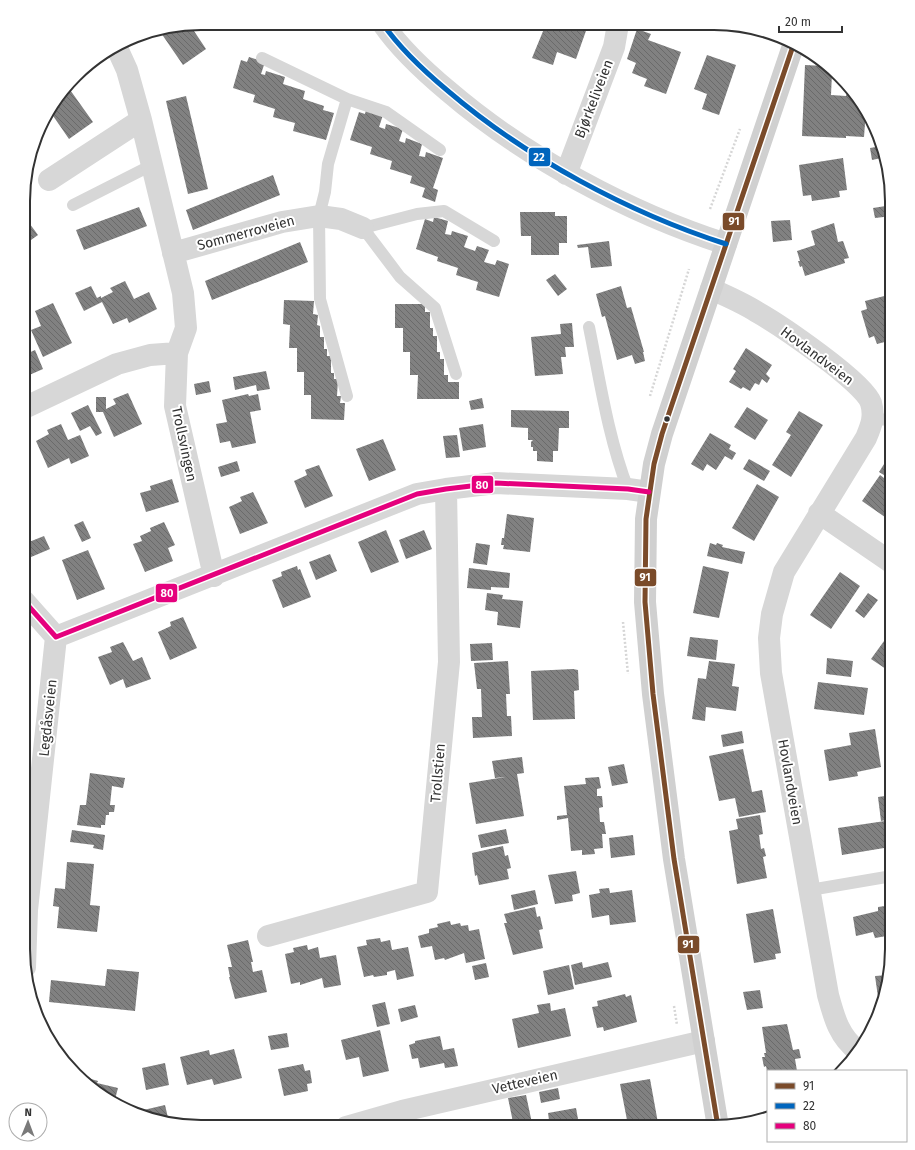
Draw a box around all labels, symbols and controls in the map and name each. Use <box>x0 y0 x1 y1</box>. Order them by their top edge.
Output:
scale bar <box>779 8 842 34</box>
text: 20 m <box>785 15 811 29</box>
street label: Bjørkeliveien <box>571 57 617 141</box>
line badge: 22 <box>528 147 551 167</box>
text: 22 <box>533 151 545 164</box>
street label: Sommerroveien <box>195 212 297 254</box>
line badge: 91 <box>722 212 745 231</box>
text: 91 <box>728 215 740 228</box>
street label: Hovlandveien <box>777 323 857 389</box>
street label: Trollsvingen <box>168 405 200 483</box>
unlabelled marker <box>662 414 672 424</box>
line badge: 80 <box>471 475 494 494</box>
text: 80 <box>476 479 489 492</box>
line badge: 91 <box>634 568 657 587</box>
text: 91 <box>639 571 651 584</box>
line badge: 80 <box>155 583 178 603</box>
text: 80 <box>161 587 174 600</box>
street label: Legdåsveien <box>35 678 61 758</box>
street label: Hovlandveien <box>774 738 806 826</box>
street label: Trollstien <box>427 743 449 803</box>
line badge: 91 <box>677 935 700 954</box>
text: 91 <box>682 938 694 951</box>
street label: Vetteveien <box>491 1066 559 1098</box>
legend <box>767 1070 907 1142</box>
text: 91 <box>803 1079 814 1093</box>
text: 22 <box>803 1099 815 1113</box>
north arrow <box>8 1102 48 1142</box>
text: N <box>24 1106 32 1119</box>
text: 80 <box>803 1119 817 1133</box>

